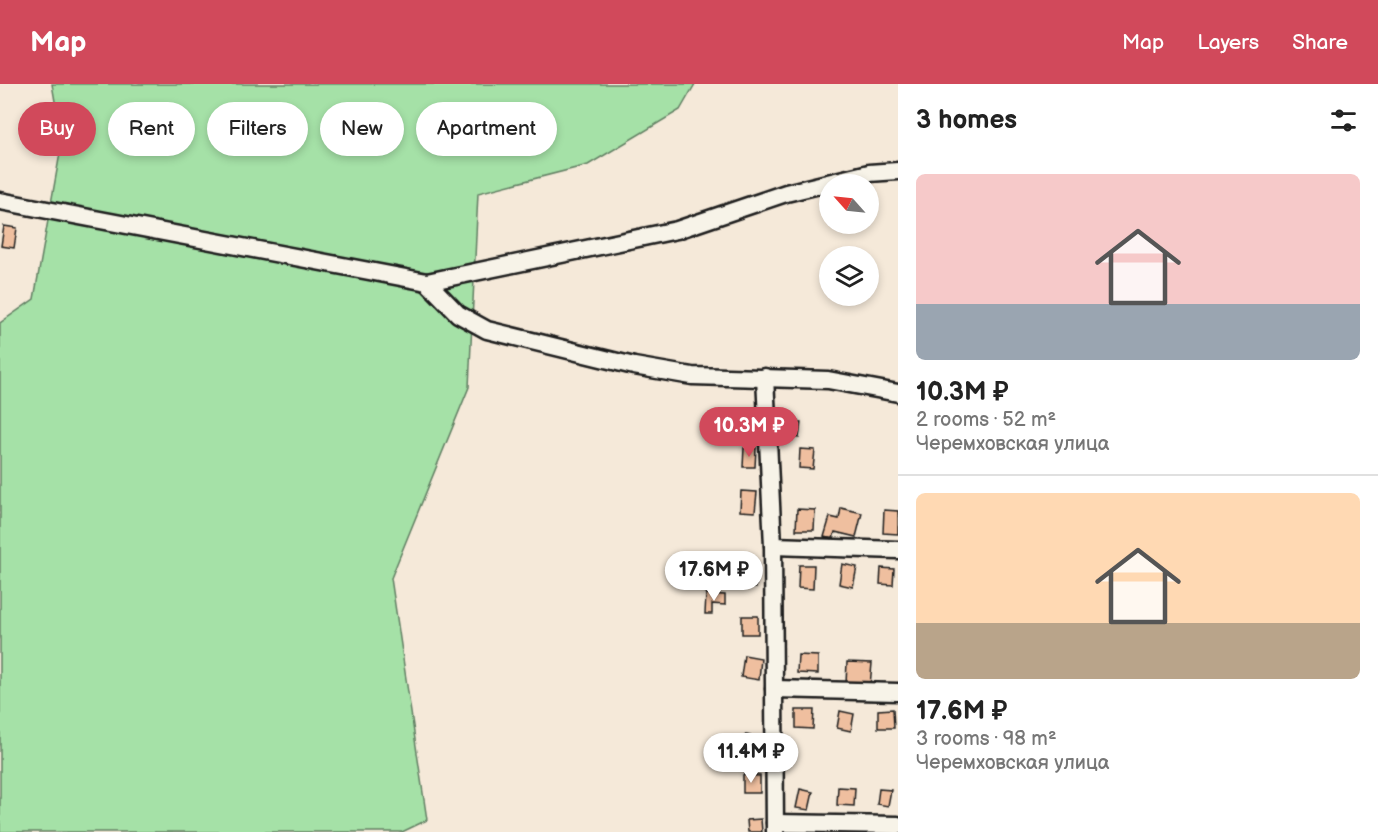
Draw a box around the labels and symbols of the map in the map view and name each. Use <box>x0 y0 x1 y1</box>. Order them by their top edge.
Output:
north arrow <box>819 174 879 234</box>
pin: 10.3M ₽ <box>694 407 804 458</box>
pin: 17.6M ₽ <box>659 551 769 602</box>
pin: 11.4M ₽ <box>696 733 806 784</box>

